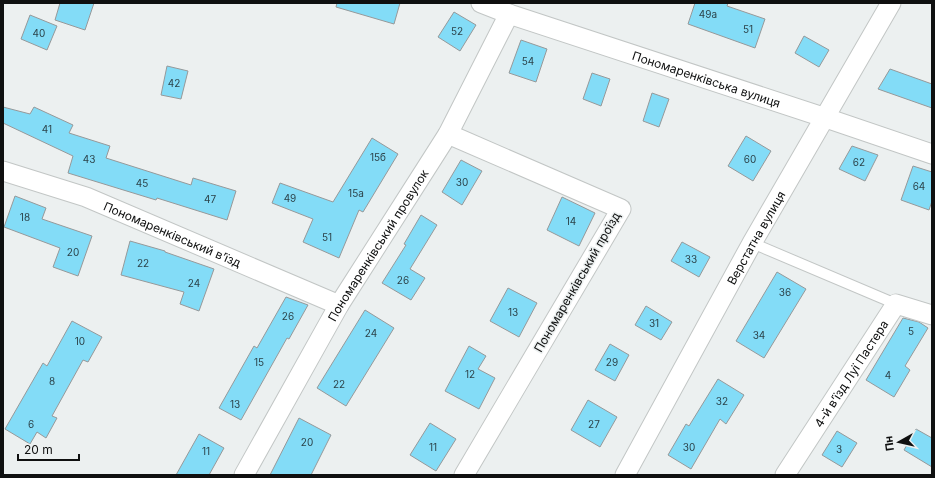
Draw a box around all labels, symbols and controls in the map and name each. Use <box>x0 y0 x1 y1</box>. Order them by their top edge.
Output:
house number: 49а <box>699 8 717 20</box>
house number: 51 <box>743 23 753 35</box>
house number: 52 <box>451 25 463 37</box>
house number: 40 <box>33 27 45 39</box>
street label: Пономаренківська вулиця <box>631 48 783 110</box>
house number: 54 <box>522 55 534 67</box>
house number: 42 <box>168 77 180 89</box>
house number: 41 <box>42 123 52 135</box>
house number: 15б <box>370 151 386 163</box>
house number: 43 <box>83 153 95 165</box>
house number: 60 <box>744 153 756 165</box>
house number: 62 <box>853 156 865 168</box>
street label: Пономаренківський провулок <box>324 166 431 324</box>
house number: 30 <box>456 176 468 188</box>
house number: 45 <box>136 177 148 189</box>
house number: 64 <box>913 180 925 192</box>
house number: 15а <box>348 187 364 199</box>
street label: Верстатна вулиця <box>723 188 788 287</box>
house number: 49 <box>284 192 296 204</box>
house number: 47 <box>204 193 216 205</box>
street label: Пономаренківський в’їзд <box>101 198 244 270</box>
street label: Пономаренківський проїзд <box>531 209 624 355</box>
house number: 18 <box>20 211 30 223</box>
house number: 14 <box>566 215 576 227</box>
house number: 51 <box>322 231 332 243</box>
house number: 20 <box>67 246 79 258</box>
house number: 33 <box>685 253 697 265</box>
house number: 22 <box>137 257 149 269</box>
house number: 26 <box>397 274 409 286</box>
house number: 24 <box>188 277 200 289</box>
house number: 36 <box>779 286 791 298</box>
house number: 13 <box>508 306 518 318</box>
house number: 26 <box>282 310 294 322</box>
house number: 31 <box>649 317 659 329</box>
street label: 4-й в’їзд Луї Пастера <box>811 318 891 430</box>
house number: 5 <box>908 325 914 337</box>
house number: 24 <box>365 327 377 339</box>
house number: 34 <box>753 329 765 341</box>
house number: 10 <box>75 335 85 347</box>
house number: 15 <box>254 356 264 368</box>
house number: 29 <box>606 356 618 368</box>
house number: 12 <box>465 368 475 380</box>
house number: 4 <box>885 369 891 381</box>
house number: 8 <box>49 375 55 387</box>
house number: 22 <box>333 378 345 390</box>
house number: 32 <box>716 395 728 407</box>
house number: 13 <box>230 398 240 410</box>
house number: 6 <box>28 418 34 430</box>
house number: 27 <box>588 418 600 430</box>
north arrow <box>879 422 919 462</box>
text: Пн <box>881 435 897 452</box>
scale bar <box>18 436 79 462</box>
house number: 20 <box>301 436 313 448</box>
house number: 11 <box>429 441 437 453</box>
house number: 30 <box>683 441 695 453</box>
text: 20 m <box>24 442 53 457</box>
house number: 3 <box>836 443 842 455</box>
house number: 11 <box>202 445 210 457</box>

